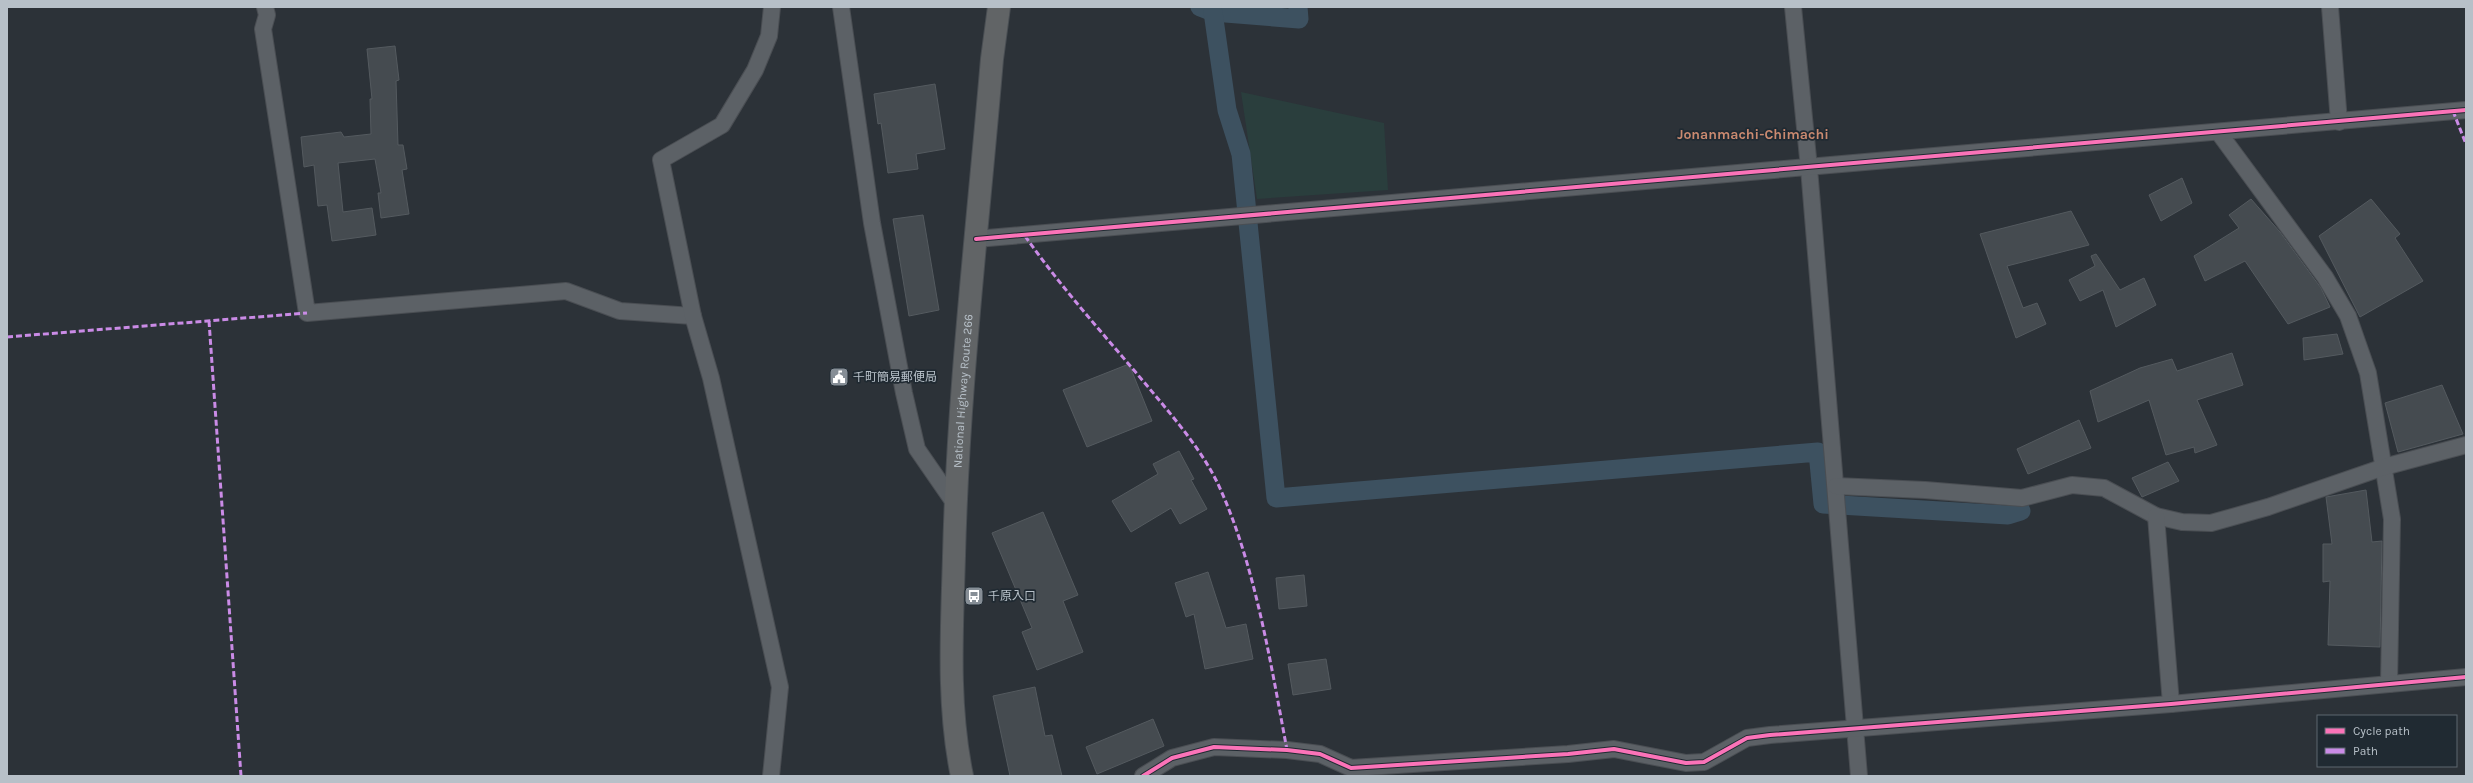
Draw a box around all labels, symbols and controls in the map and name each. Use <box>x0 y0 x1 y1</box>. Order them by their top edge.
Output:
district label: Jonanmachi-Chimachi <box>1677 126 1829 143</box>
street label: National Highway Route 266 <box>951 313 976 468</box>
public building icon: 千町簡易郵便局 <box>828 366 850 388</box>
place label: 千町簡易郵便局 <box>853 370 937 384</box>
bus stop icon: 千原入口 <box>963 585 985 607</box>
place label: 千原入口 <box>988 589 1036 603</box>
legend <box>2317 715 2457 767</box>
text: Cycle path <box>2353 724 2410 738</box>
text: Path <box>2353 744 2378 758</box>

